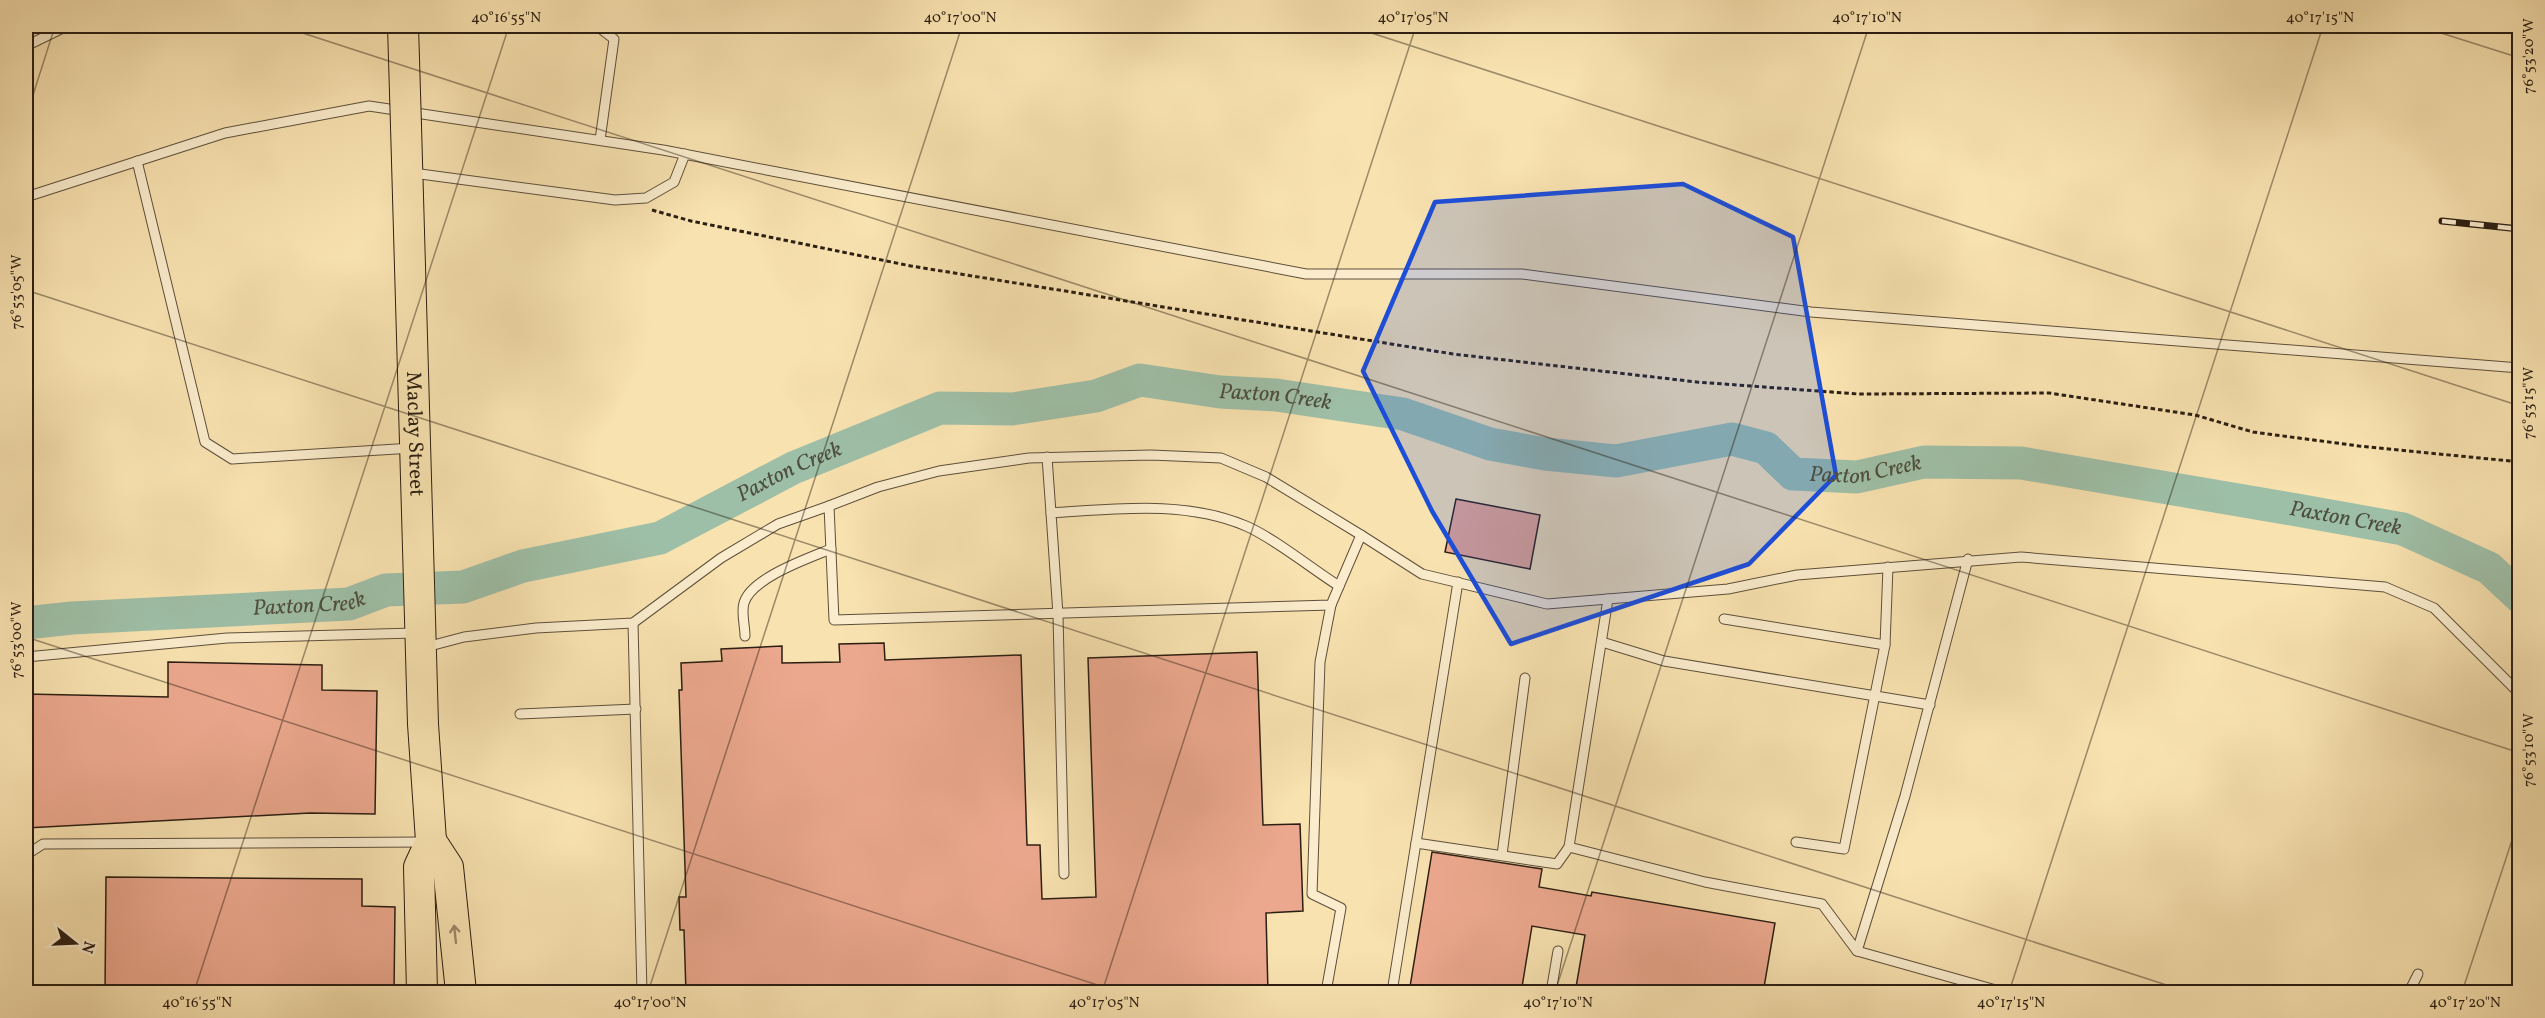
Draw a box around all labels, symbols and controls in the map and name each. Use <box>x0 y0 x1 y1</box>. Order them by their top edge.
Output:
text: 40°16'55"N <box>471 8 541 29</box>
text: 40°17'00"N <box>923 8 997 29</box>
text: 40°17'05"N <box>1377 8 1449 29</box>
text: 40°17'10"N <box>1832 8 1902 29</box>
text: 40°17'15"N <box>2286 8 2354 29</box>
text: 76°53'20"W <box>2519 18 2540 94</box>
text: 76°53'05"W <box>7 254 28 330</box>
text: 76°53'15"W <box>2519 367 2540 439</box>
street label: Maclay Street <box>398 371 431 497</box>
water label: Paxton Creek <box>1218 376 1334 419</box>
water label: Paxton Creek <box>731 434 847 510</box>
water label: Paxton Creek <box>1809 448 1925 493</box>
water label: Paxton Creek <box>2287 493 2404 544</box>
water label: Paxton Creek <box>252 583 370 624</box>
text: 76°53'00"W <box>7 601 28 679</box>
text: 76°53'10"W <box>2519 713 2540 787</box>
north arrow <box>45 913 105 973</box>
one-way arrow <box>449 925 460 945</box>
text: N <box>75 938 100 956</box>
text: 40°16'55"N <box>162 993 232 1014</box>
text: 40°17'00"N <box>613 993 687 1014</box>
text: 40°17'05"N <box>1068 993 1140 1014</box>
text: 40°17'10"N <box>1523 993 1593 1014</box>
text: 40°17'15"N <box>1977 993 2045 1014</box>
text: 40°17'20"N <box>2429 993 2501 1014</box>

